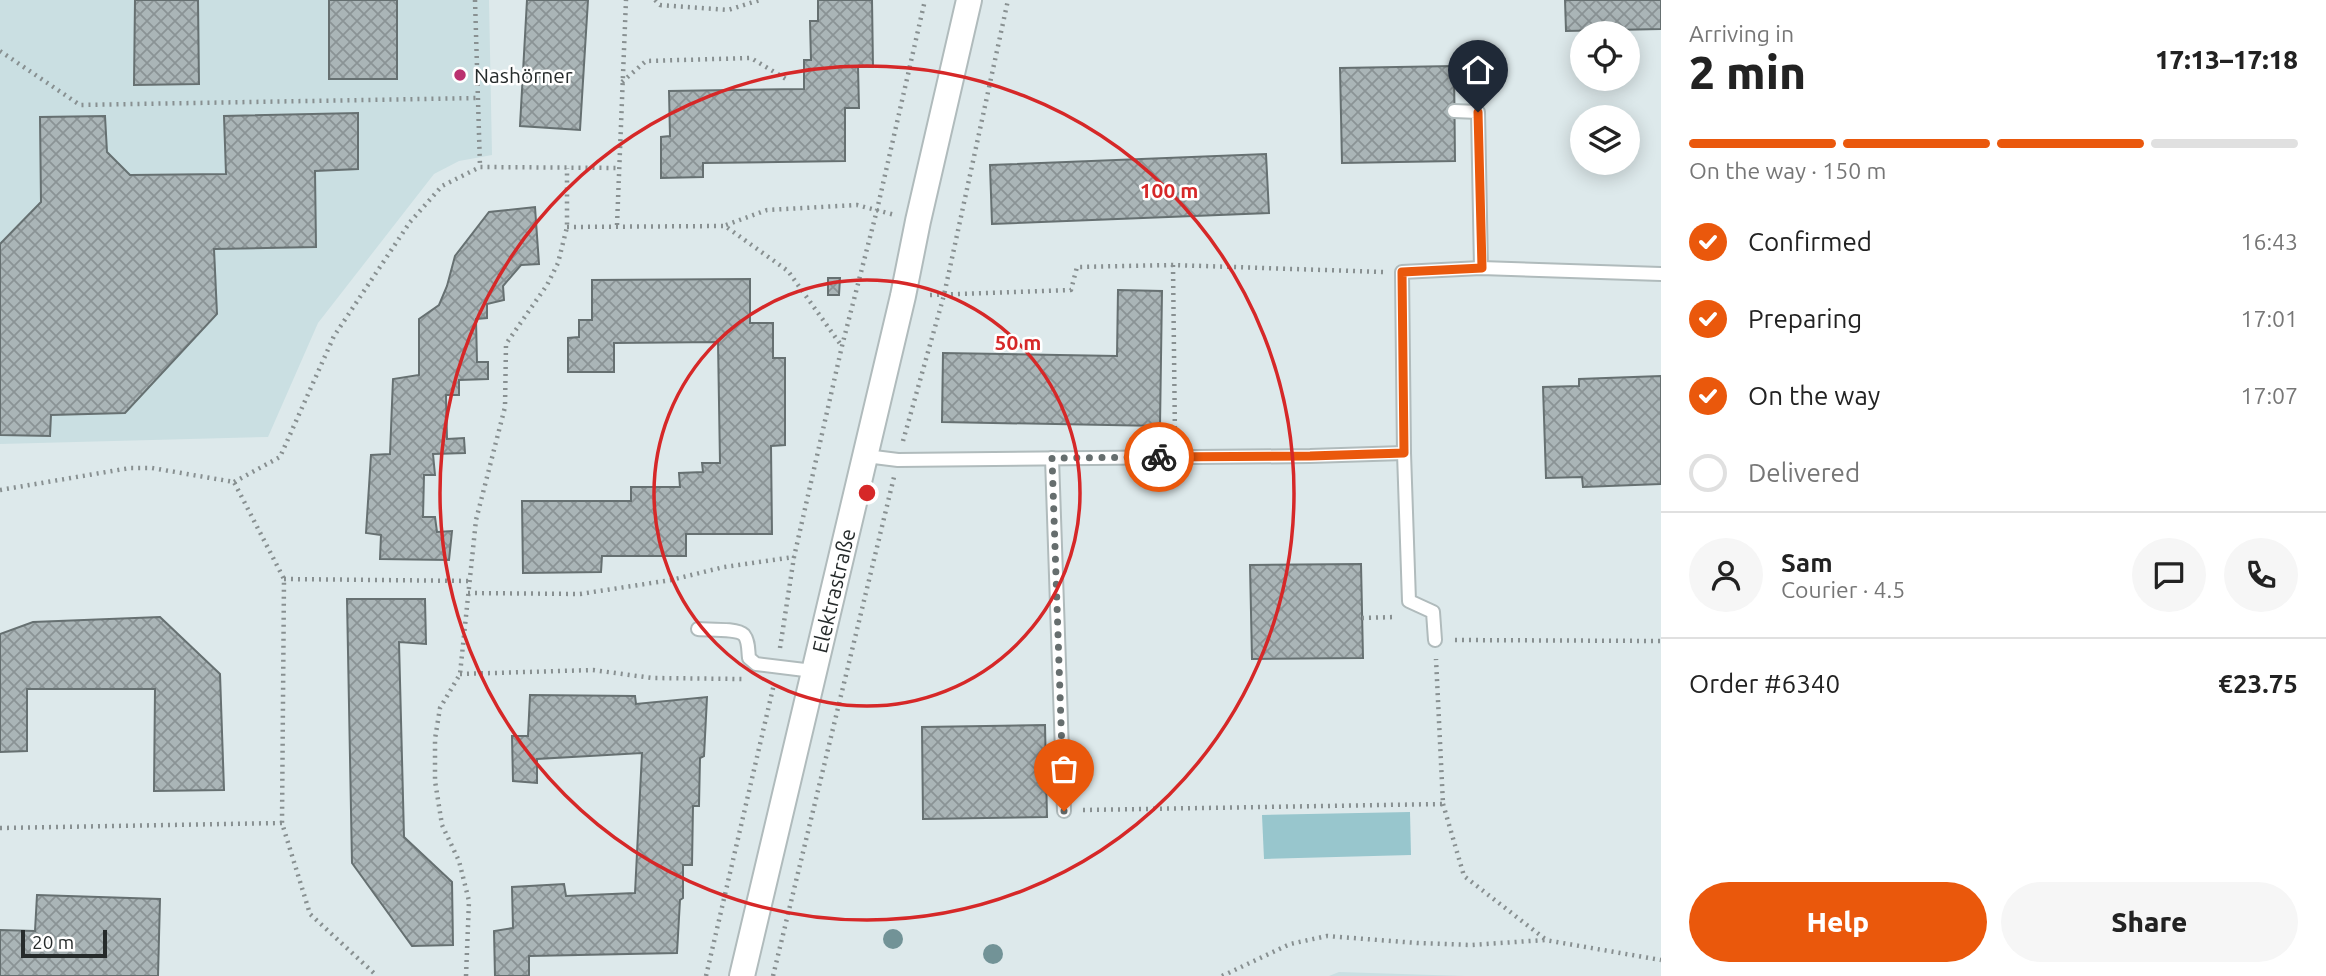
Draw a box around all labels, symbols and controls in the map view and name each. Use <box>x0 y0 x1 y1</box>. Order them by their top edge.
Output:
map controls <box>1570 21 1640 175</box>
button: locate <box>1570 21 1640 91</box>
text: Arriving in <box>1689 21 1794 46</box>
pin <box>1448 40 1508 112</box>
text: 17:13–17:18 <box>2155 45 2298 74</box>
text: 2 min <box>1689 46 1806 98</box>
icon: home <box>1459 51 1497 89</box>
place label: Nashörner <box>474 63 573 87</box>
marker: Nashörner <box>452 67 468 83</box>
button: layers <box>1570 105 1640 175</box>
text: On the way · 150 m <box>1689 158 1886 183</box>
text: 100 m <box>1140 178 1198 202</box>
icon: check <box>1689 223 1727 261</box>
text: Confirmed <box>1748 227 1872 256</box>
text: 16:43 <box>2240 229 2298 254</box>
icon: check <box>1689 300 1727 338</box>
text: Preparing <box>1748 304 1862 333</box>
text: 17:01 <box>2240 306 2298 331</box>
text: 50 m <box>995 330 1041 354</box>
icon: check <box>1689 377 1727 415</box>
text: On the way <box>1748 381 1880 410</box>
text: 17:07 <box>2240 383 2298 408</box>
courier <box>1124 422 1194 492</box>
icon: bike <box>1140 438 1178 476</box>
text: Delivered <box>1748 458 1860 487</box>
centre of rings <box>855 481 879 505</box>
street label: Elektrastraße <box>807 526 860 655</box>
button: person <box>1689 538 1763 612</box>
button: chat <box>2132 538 2206 612</box>
button: phone <box>2224 538 2298 612</box>
text: Sam <box>1781 548 1833 577</box>
text: Courier · 4.5 <box>1781 577 1905 602</box>
text: Order #6340 <box>1689 669 1840 698</box>
text: €23.75 <box>2218 669 2298 698</box>
pin <box>1034 739 1094 811</box>
icon: bag <box>1045 750 1083 788</box>
button: Help <box>1689 882 1987 962</box>
button: Share <box>2001 882 2298 962</box>
scale bar <box>21 927 107 959</box>
text: 20 m <box>32 931 74 953</box>

